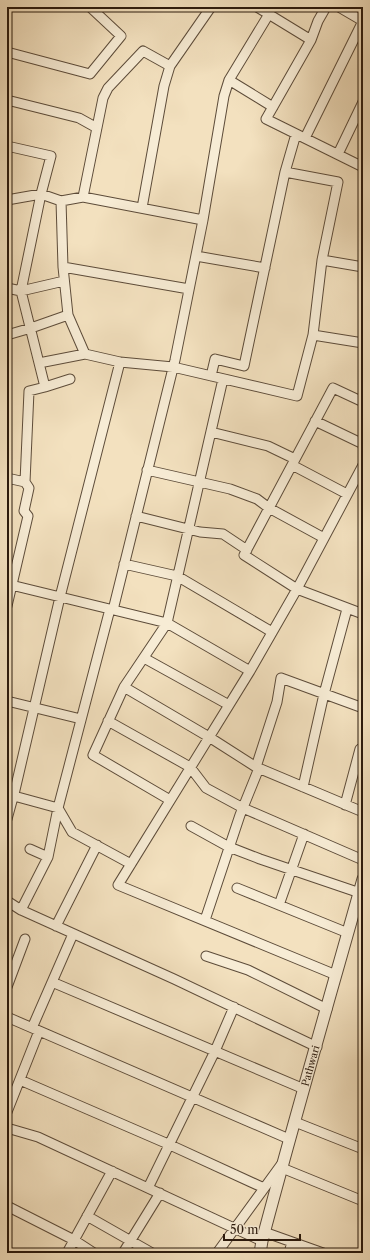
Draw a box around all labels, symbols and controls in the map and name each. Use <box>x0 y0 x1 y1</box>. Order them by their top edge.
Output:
street label: Pathwari <box>299 1044 323 1088</box>
scale bar <box>224 1216 300 1242</box>
text: 50 m <box>230 1222 259 1237</box>

